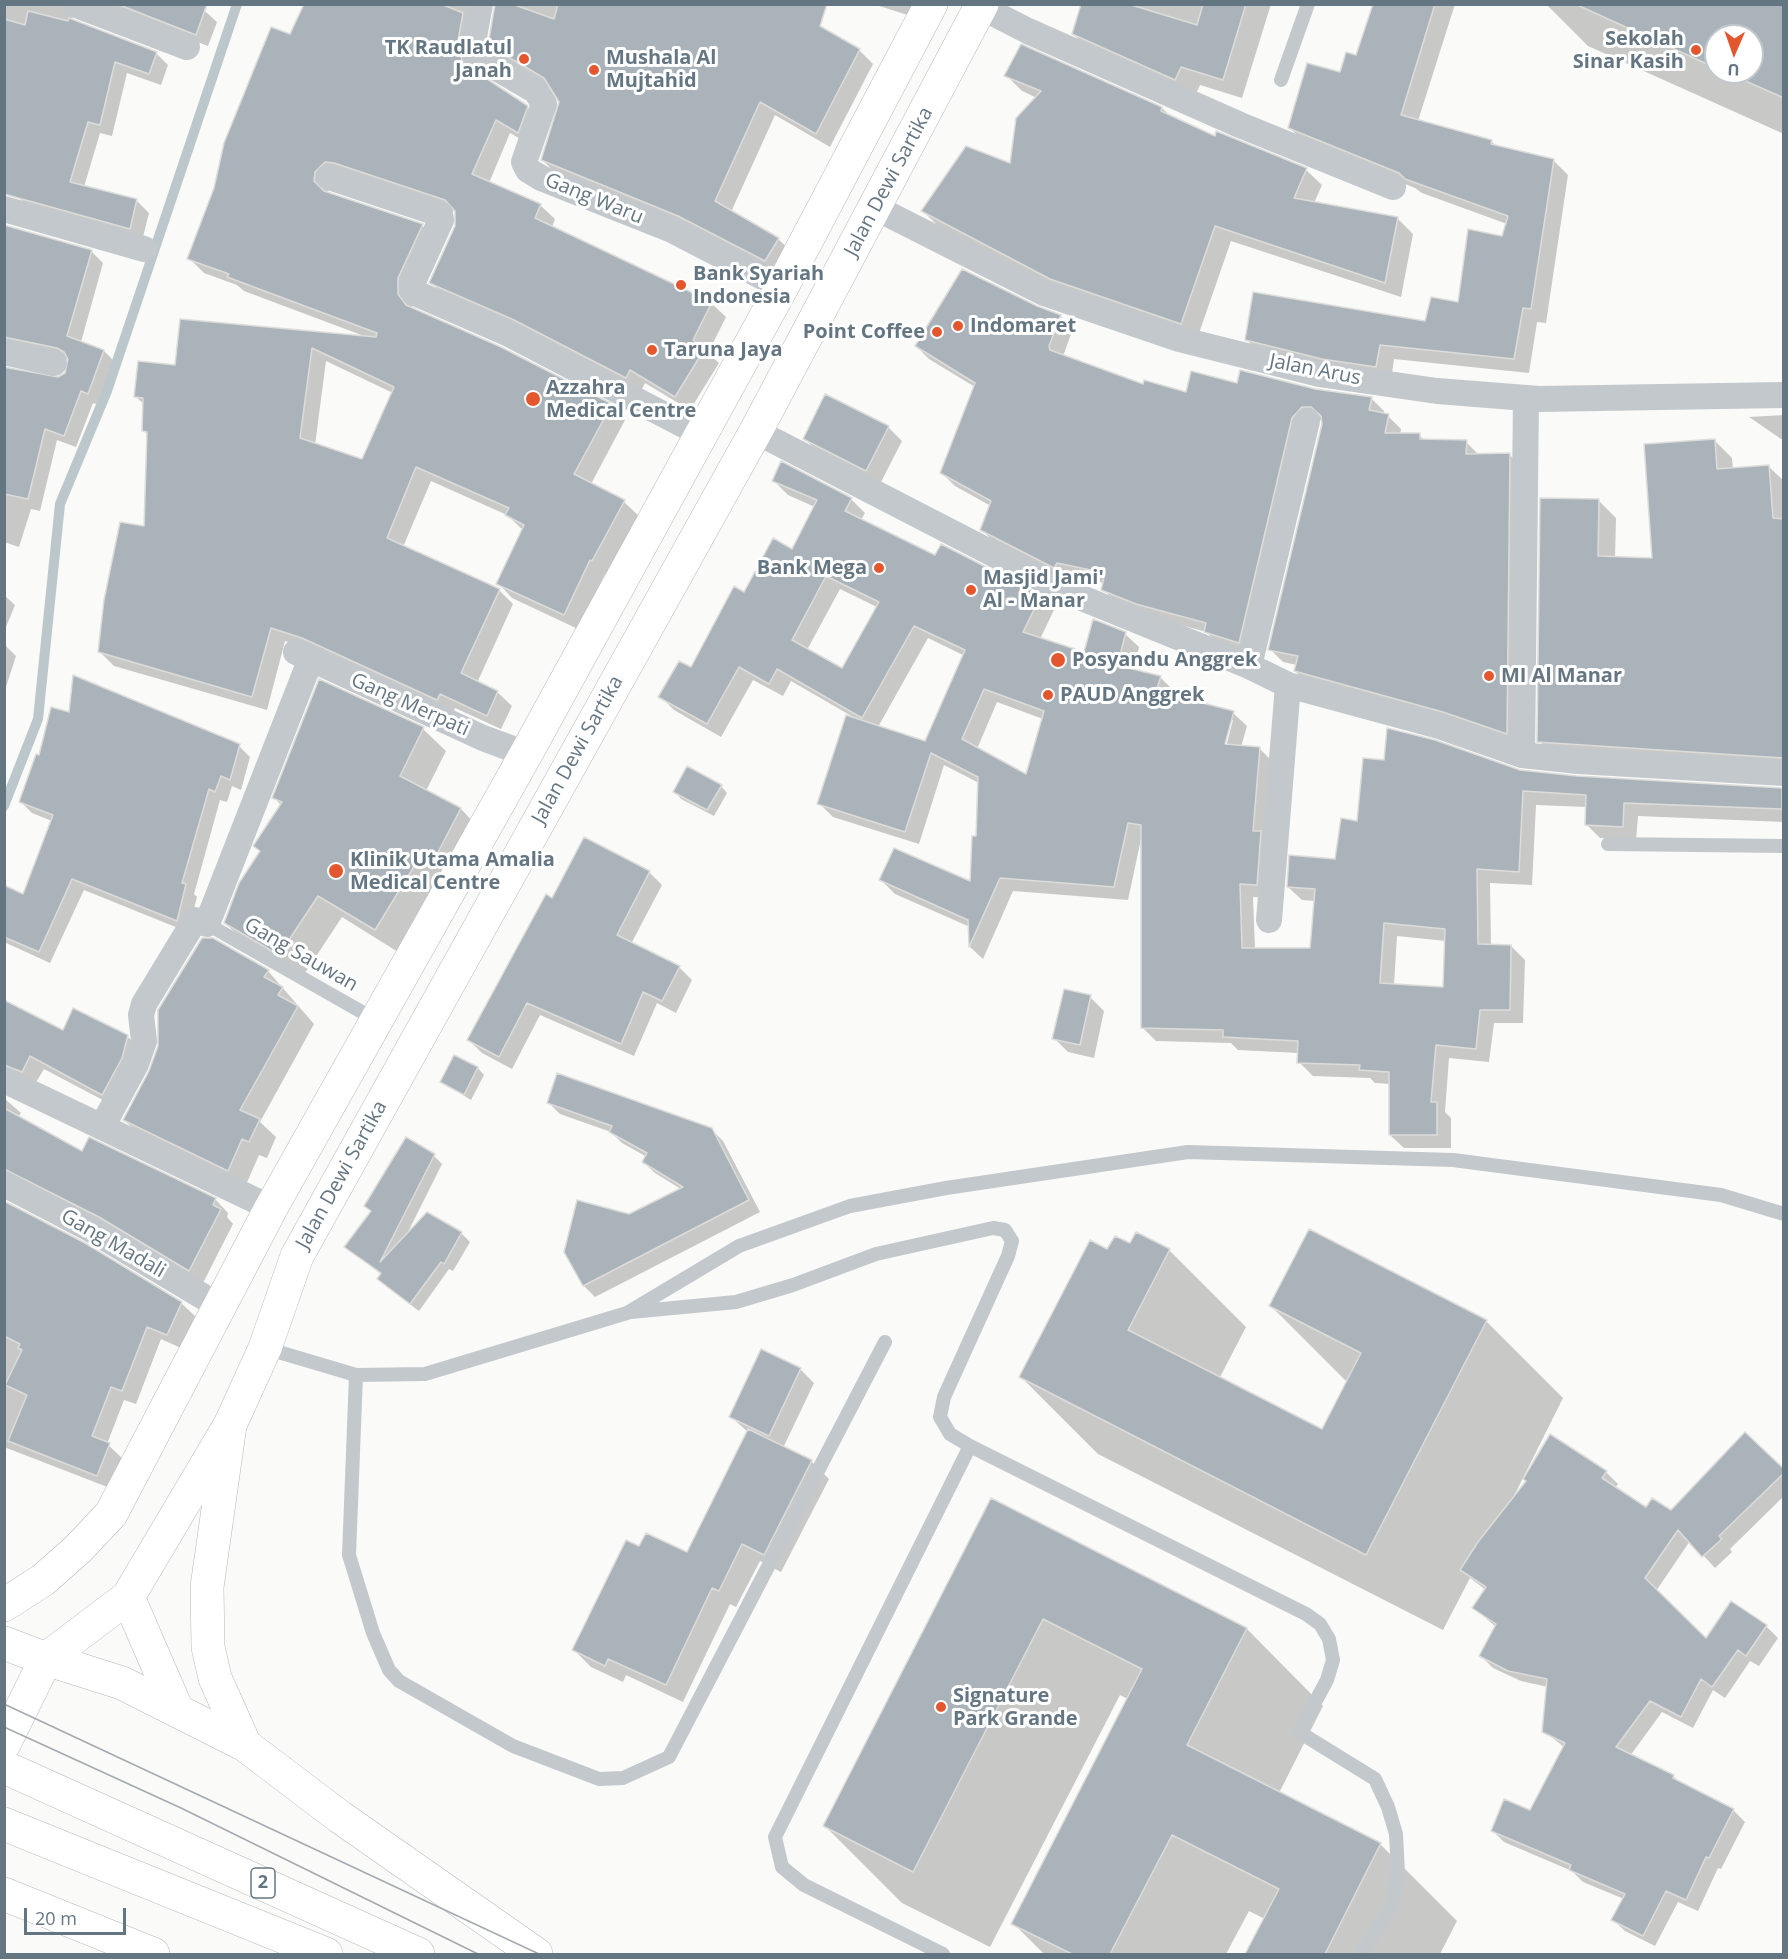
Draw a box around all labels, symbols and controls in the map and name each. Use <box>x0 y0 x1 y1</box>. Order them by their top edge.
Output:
north arrow <box>1704 24 1764 84</box>
place label: Sekolah Sinar Kasih <box>1573 27 1684 74</box>
place label: TK Raudlatul Janah <box>385 36 512 83</box>
marker: Sekolah Sinar Kasih <box>1689 43 1703 57</box>
place label: Mushala Al Mujtahid <box>606 46 716 93</box>
marker: TK Raudlatul Janah <box>517 52 531 66</box>
text: U <box>1727 59 1740 81</box>
marker: Mushala Al Mujtahid <box>587 63 601 77</box>
street label: Jalan Dewi Sartika <box>840 103 938 261</box>
street label: Gang Waru <box>541 168 647 230</box>
place label: Bank Syariah Indonesia <box>693 262 824 309</box>
marker: Bank Syariah Indonesia <box>674 278 688 292</box>
place label: Indomaret <box>970 314 1076 338</box>
marker: Indomaret <box>951 319 965 333</box>
place label: Point Coffee <box>803 320 925 344</box>
marker: Point Coffee <box>930 325 944 339</box>
place label: Taruna Jaya <box>664 338 782 362</box>
marker: Taruna Jaya <box>645 343 659 357</box>
street label: Jalan Arus <box>1267 349 1363 391</box>
place label: Azzahra Medical Centre <box>546 376 696 423</box>
marker: Azzahra Medical Centre <box>524 390 542 408</box>
place label: Bank Mega <box>757 556 867 580</box>
marker: Bank Mega <box>872 561 886 575</box>
place label: Masjid Jami' Al - Manar <box>983 566 1104 613</box>
marker: Masjid Jami' Al - Manar <box>964 583 978 597</box>
place label: Posyandu Anggrek <box>1072 648 1257 672</box>
marker: Posyandu Anggrek <box>1049 651 1067 669</box>
place label: MI Al Manar <box>1501 664 1622 688</box>
street label: Gang Merpati <box>347 668 473 742</box>
marker: MI Al Manar <box>1482 669 1496 683</box>
street label: Jalan Dewi Sartika <box>527 672 629 828</box>
place label: PAUD Anggrek <box>1060 683 1204 707</box>
marker: PAUD Anggrek <box>1041 688 1055 702</box>
place label: Klinik Utama Amalia Medical Centre <box>350 848 555 895</box>
marker: Klinik Utama Amalia Medical Centre <box>327 862 345 880</box>
street label: Gang Sauwan <box>240 913 362 997</box>
street label: Jalan Dewi Sartika <box>291 1097 393 1253</box>
street label: Gang Madali <box>57 1204 169 1284</box>
place label: Signature Park Grande <box>953 1684 1078 1731</box>
marker: Signature Park Grande <box>934 1700 948 1714</box>
road number: 2 <box>251 1868 275 1898</box>
scale bar <box>27 1896 129 1934</box>
text: 20 m <box>35 1906 77 1930</box>

